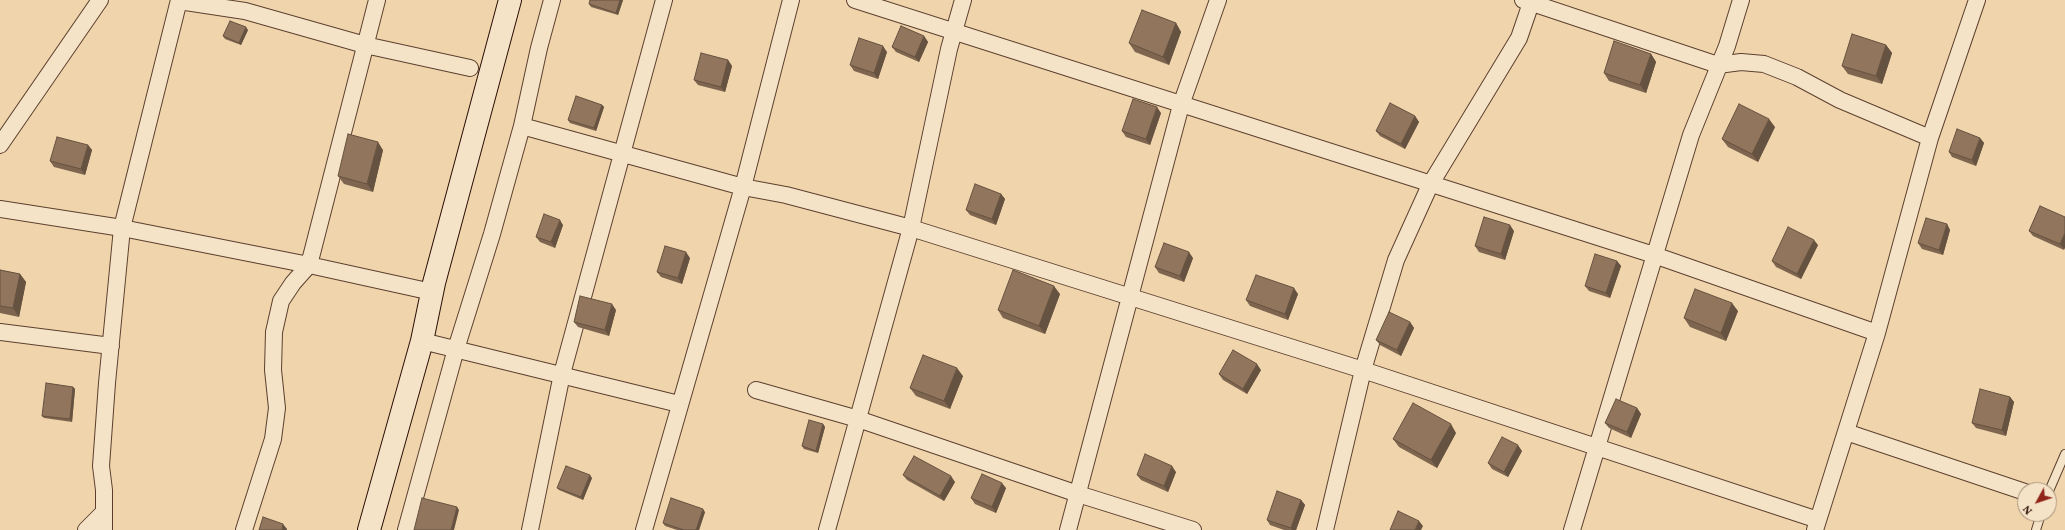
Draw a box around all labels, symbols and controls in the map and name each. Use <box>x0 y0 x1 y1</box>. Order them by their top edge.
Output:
north arrow <box>2017 482 2057 522</box>
text: N <box>2020 502 2037 517</box>

